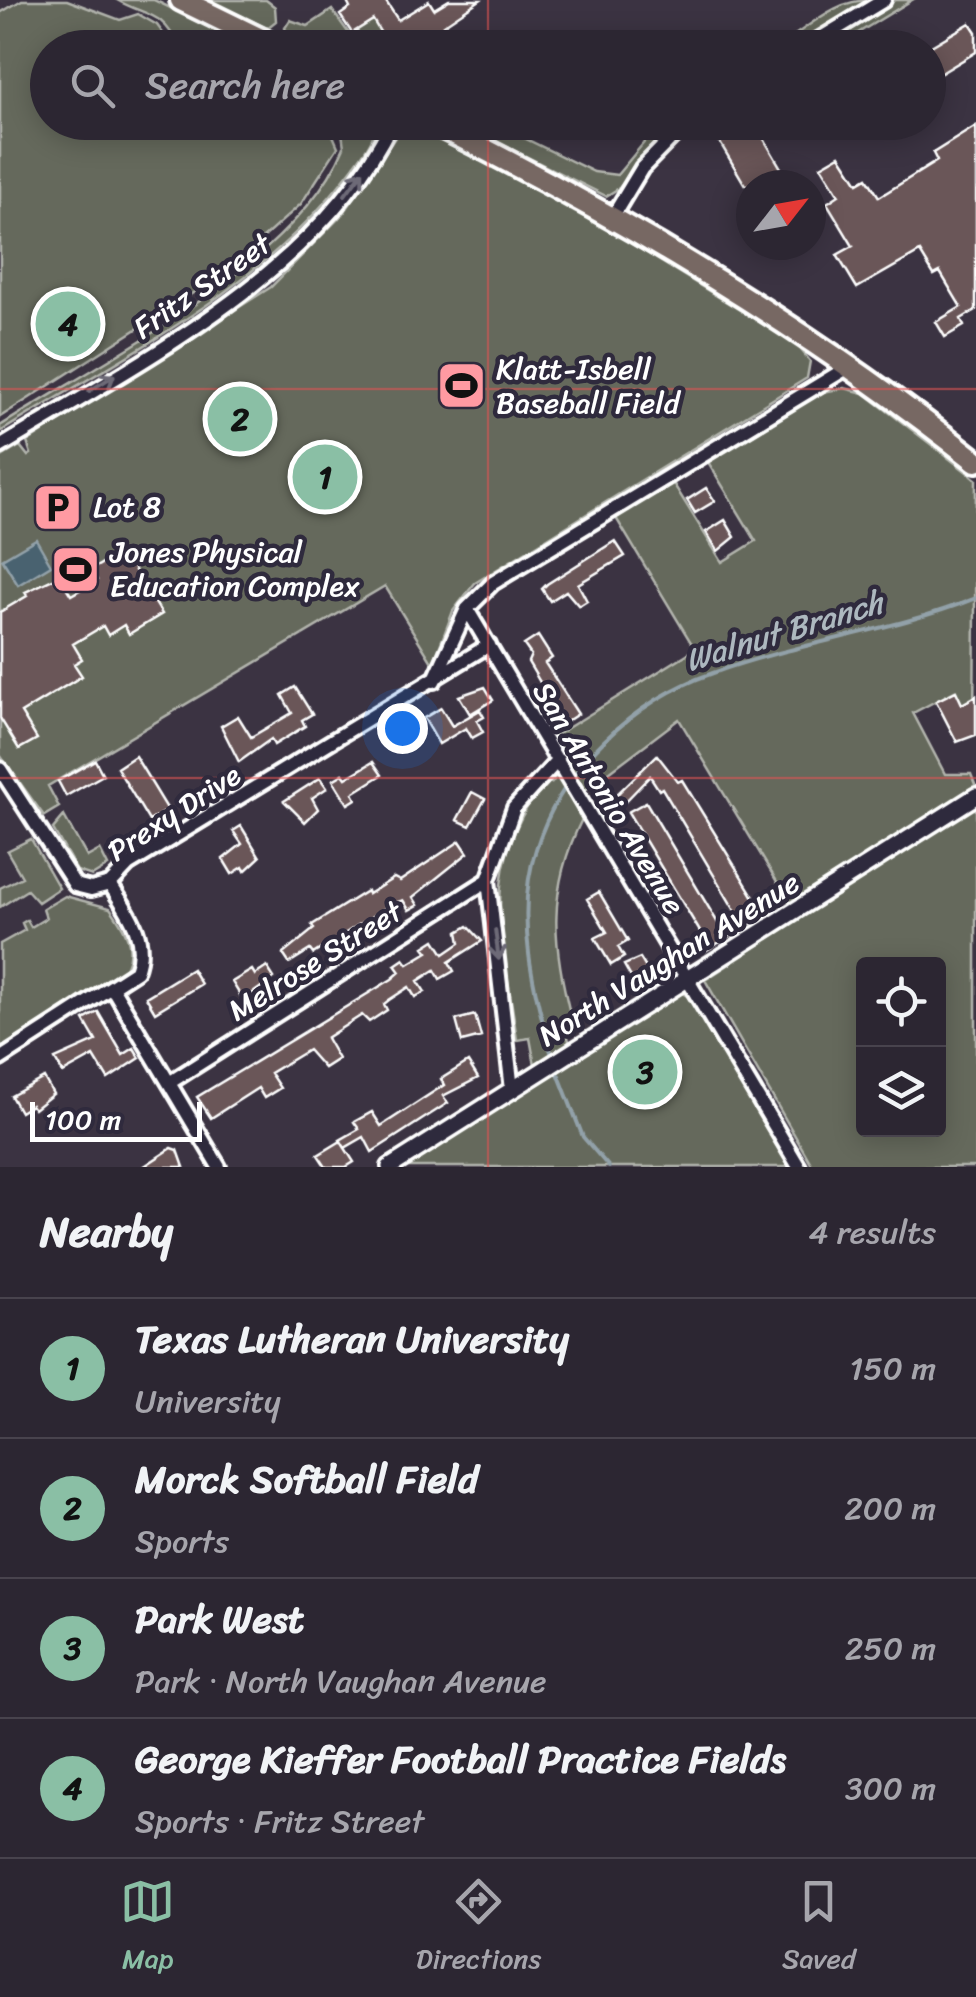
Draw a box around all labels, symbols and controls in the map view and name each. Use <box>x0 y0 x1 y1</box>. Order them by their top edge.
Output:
search box <box>30 30 946 140</box>
text: Search here <box>145 52 345 119</box>
icon: search <box>65 58 120 113</box>
one-way arrow <box>343 170 364 197</box>
north arrow <box>736 170 826 260</box>
street label: Fritz Street <box>121 217 284 354</box>
pin: 4 <box>36 286 100 362</box>
place label: Klatt-Isbell Baseball Field <box>496 342 682 430</box>
sports icon: Klatt-Isbell Baseball Field <box>435 360 487 412</box>
one-way arrow <box>87 373 116 394</box>
pin: 2 <box>208 382 272 456</box>
pin: 1 <box>292 440 358 514</box>
place label: Lot 8 <box>93 480 161 534</box>
parking icon: Lot 8 <box>32 481 84 533</box>
place label: Jones Physical Education Complex <box>109 525 360 613</box>
sports icon: Jones Physical Education Complex <box>49 543 101 595</box>
water label: Walnut Branch <box>678 573 894 689</box>
street label: San Antonio Avenue <box>518 670 700 926</box>
your location <box>377 703 428 754</box>
street label: Prexy Drive <box>96 749 252 877</box>
street label: North Vaughan Avenue <box>527 856 811 1062</box>
street label: Melrose Street <box>217 885 415 1036</box>
one-way arrow <box>488 928 507 960</box>
map controls <box>856 957 946 1137</box>
button: locate <box>856 957 946 1047</box>
pin: 3 <box>612 1034 678 1110</box>
button: layers <box>856 1047 946 1137</box>
text: 100 m <box>45 1095 121 1144</box>
scale bar <box>30 1097 202 1142</box>
text: Nearby <box>40 1195 173 1269</box>
text: 4 results <box>808 1204 936 1261</box>
text: Texas Lutheran University <box>135 1306 569 1373</box>
text: 1 <box>66 1340 79 1397</box>
text: 150 m <box>850 1340 936 1397</box>
text: University <box>135 1373 281 1430</box>
text: Morck Softball Field <box>135 1446 478 1513</box>
text: 2 <box>63 1480 82 1537</box>
text: 200 m <box>844 1480 936 1537</box>
text: Sports <box>135 1513 229 1570</box>
text: Park West <box>135 1586 304 1653</box>
text: 3 <box>64 1620 81 1677</box>
text: 250 m <box>845 1620 936 1677</box>
text: Park · North Vaughan Avenue <box>135 1653 547 1710</box>
text: George Kieffer Football Practice Fields <box>135 1726 786 1793</box>
text: 4 <box>62 1760 83 1817</box>
text: 300 m <box>845 1760 936 1817</box>
text: Sports · Fritz Street <box>135 1793 424 1850</box>
tab: Map <box>120 1874 175 1983</box>
tab: Directions <box>416 1874 541 1983</box>
tab: Saved <box>782 1874 856 1983</box>

